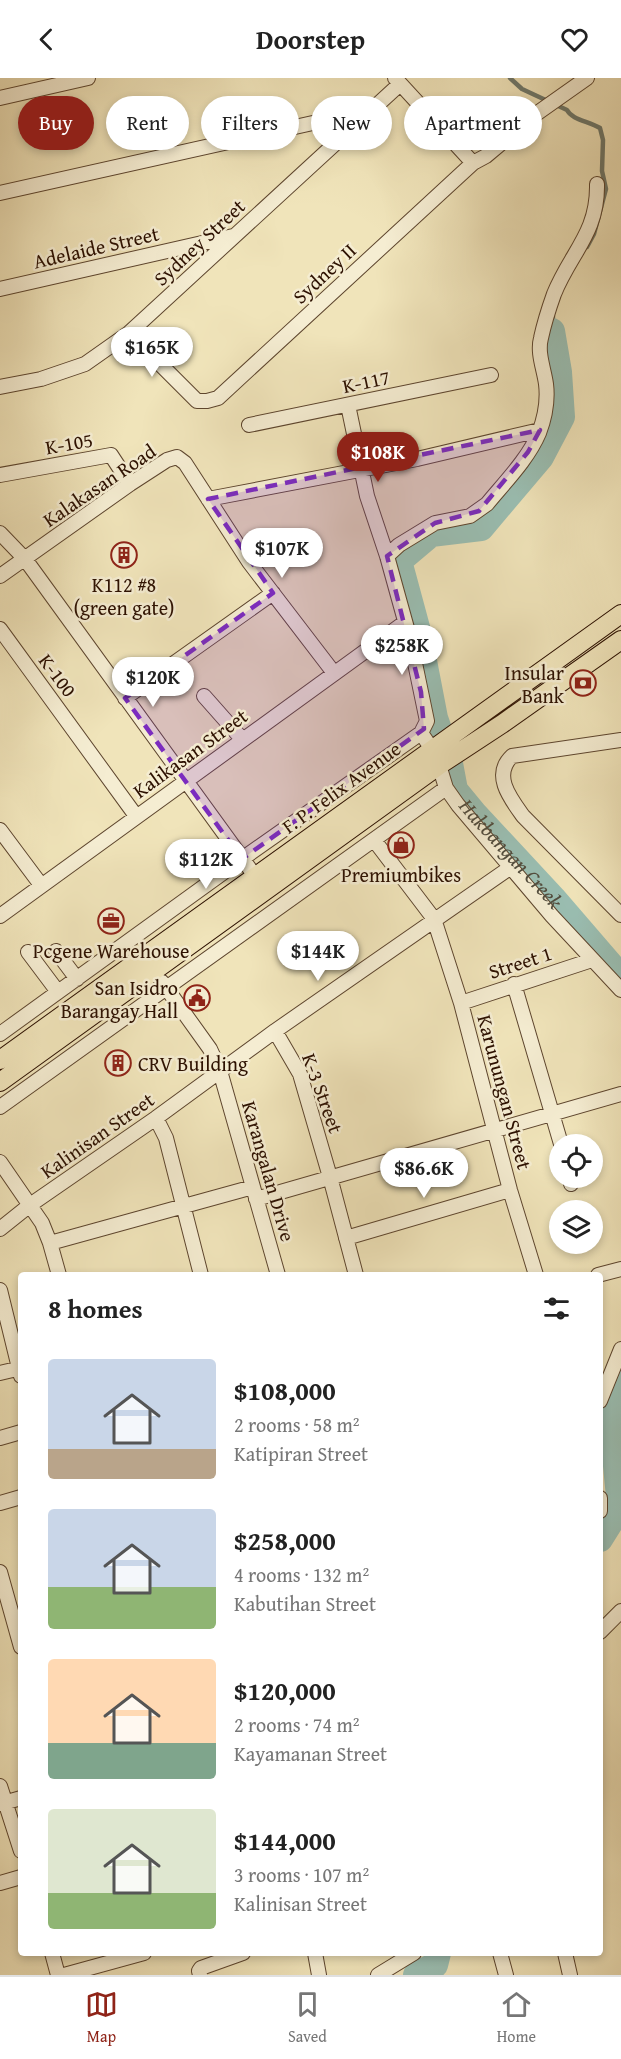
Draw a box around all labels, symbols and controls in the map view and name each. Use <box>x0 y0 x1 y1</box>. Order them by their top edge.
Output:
text: Doorstep <box>256 19 365 59</box>
icon: back <box>30 23 63 56</box>
icon: heart <box>558 23 591 56</box>
chip: Buy <box>18 96 94 150</box>
chip: Rent <box>106 96 189 150</box>
chip: Filters <box>201 96 299 150</box>
chip: New <box>311 96 392 150</box>
chip: Apartment <box>404 96 542 150</box>
street label: Sydney Street <box>147 192 251 292</box>
street label: Adelaide Street <box>30 218 162 276</box>
street label: Sydney II <box>286 236 362 310</box>
pin: $165K <box>110 327 194 378</box>
text: $165K <box>125 332 179 361</box>
street label: K-117 <box>340 362 392 400</box>
street label: K-105 <box>43 425 95 461</box>
pin: $108K <box>336 432 420 483</box>
street label: Kalakasan Road <box>37 436 162 534</box>
text: $108K <box>351 437 405 466</box>
pin: $107K <box>240 528 324 579</box>
text: $107K <box>255 533 309 562</box>
building icon: K112 #8 (green gate) <box>109 540 139 570</box>
place label: K112 #8 (green gate) <box>73 570 175 622</box>
pin: $258K <box>360 625 444 676</box>
text: $258K <box>375 630 429 659</box>
street label: K-100 <box>32 647 84 703</box>
pin: $120K <box>111 657 195 708</box>
place label: Insular Bank <box>505 658 565 710</box>
text: $120K <box>126 662 180 691</box>
bank icon: Insular Bank <box>568 668 598 698</box>
street label: Kalikasan Street <box>127 701 253 805</box>
street label: F. P. Felix Avenue <box>276 734 406 840</box>
water label: Hakbangan Creek <box>452 791 571 915</box>
shop icon: Premiumbikes <box>386 830 416 860</box>
pin: $112K <box>164 839 248 890</box>
text: $112K <box>179 844 233 873</box>
place label: Premiumbikes <box>341 860 461 889</box>
office icon: Pcgene Warehouse <box>96 906 126 936</box>
pin: $144K <box>276 931 360 982</box>
place label: Pcgene Warehouse <box>33 936 189 965</box>
text: $144K <box>291 936 345 965</box>
street label: Street 1 <box>485 938 555 986</box>
place label: San Isidro Barangay Hall <box>61 973 178 1025</box>
public building icon: San Isidro Barangay Hall <box>182 983 212 1013</box>
street label: Karunungan Street <box>470 1011 540 1173</box>
building icon: CRV Building <box>103 1048 133 1078</box>
place label: CRV Building <box>138 1049 248 1078</box>
street label: K-3 Street <box>295 1049 351 1137</box>
street label: Kalinisan Street <box>34 1085 160 1185</box>
street label: Karangalan Drive <box>235 1097 303 1245</box>
map controls <box>549 1134 603 1254</box>
button: locate <box>549 1134 603 1188</box>
pin: $86.6K <box>375 1148 473 1199</box>
text: $86.6K <box>394 1153 454 1182</box>
button: layers <box>549 1200 603 1254</box>
text: 8 homes <box>48 1289 143 1328</box>
icon: filters <box>540 1292 573 1325</box>
text: $108,000 <box>234 1371 336 1410</box>
icon: home <box>96 1383 168 1455</box>
text: 2 rooms · 58 m² <box>234 1410 360 1439</box>
text: Katipiran Street <box>234 1439 368 1468</box>
text: $258,000 <box>234 1521 336 1560</box>
icon: home <box>96 1533 168 1605</box>
text: 4 rooms · 132 m² <box>234 1560 369 1589</box>
text: Kabutihan Street <box>234 1589 376 1618</box>
text: $120,000 <box>234 1671 336 1710</box>
icon: home <box>96 1683 168 1755</box>
text: 2 rooms · 74 m² <box>234 1710 360 1739</box>
text: Kayamanan Street <box>234 1739 387 1768</box>
text: $144,000 <box>234 1821 336 1860</box>
icon: home <box>96 1833 168 1905</box>
text: 3 rooms · 107 m² <box>234 1860 369 1889</box>
text: Kalinisan Street <box>234 1889 367 1918</box>
tab: Map <box>85 1988 118 2048</box>
tab: Saved <box>288 1988 327 2048</box>
tab: Home <box>497 1988 536 2048</box>

